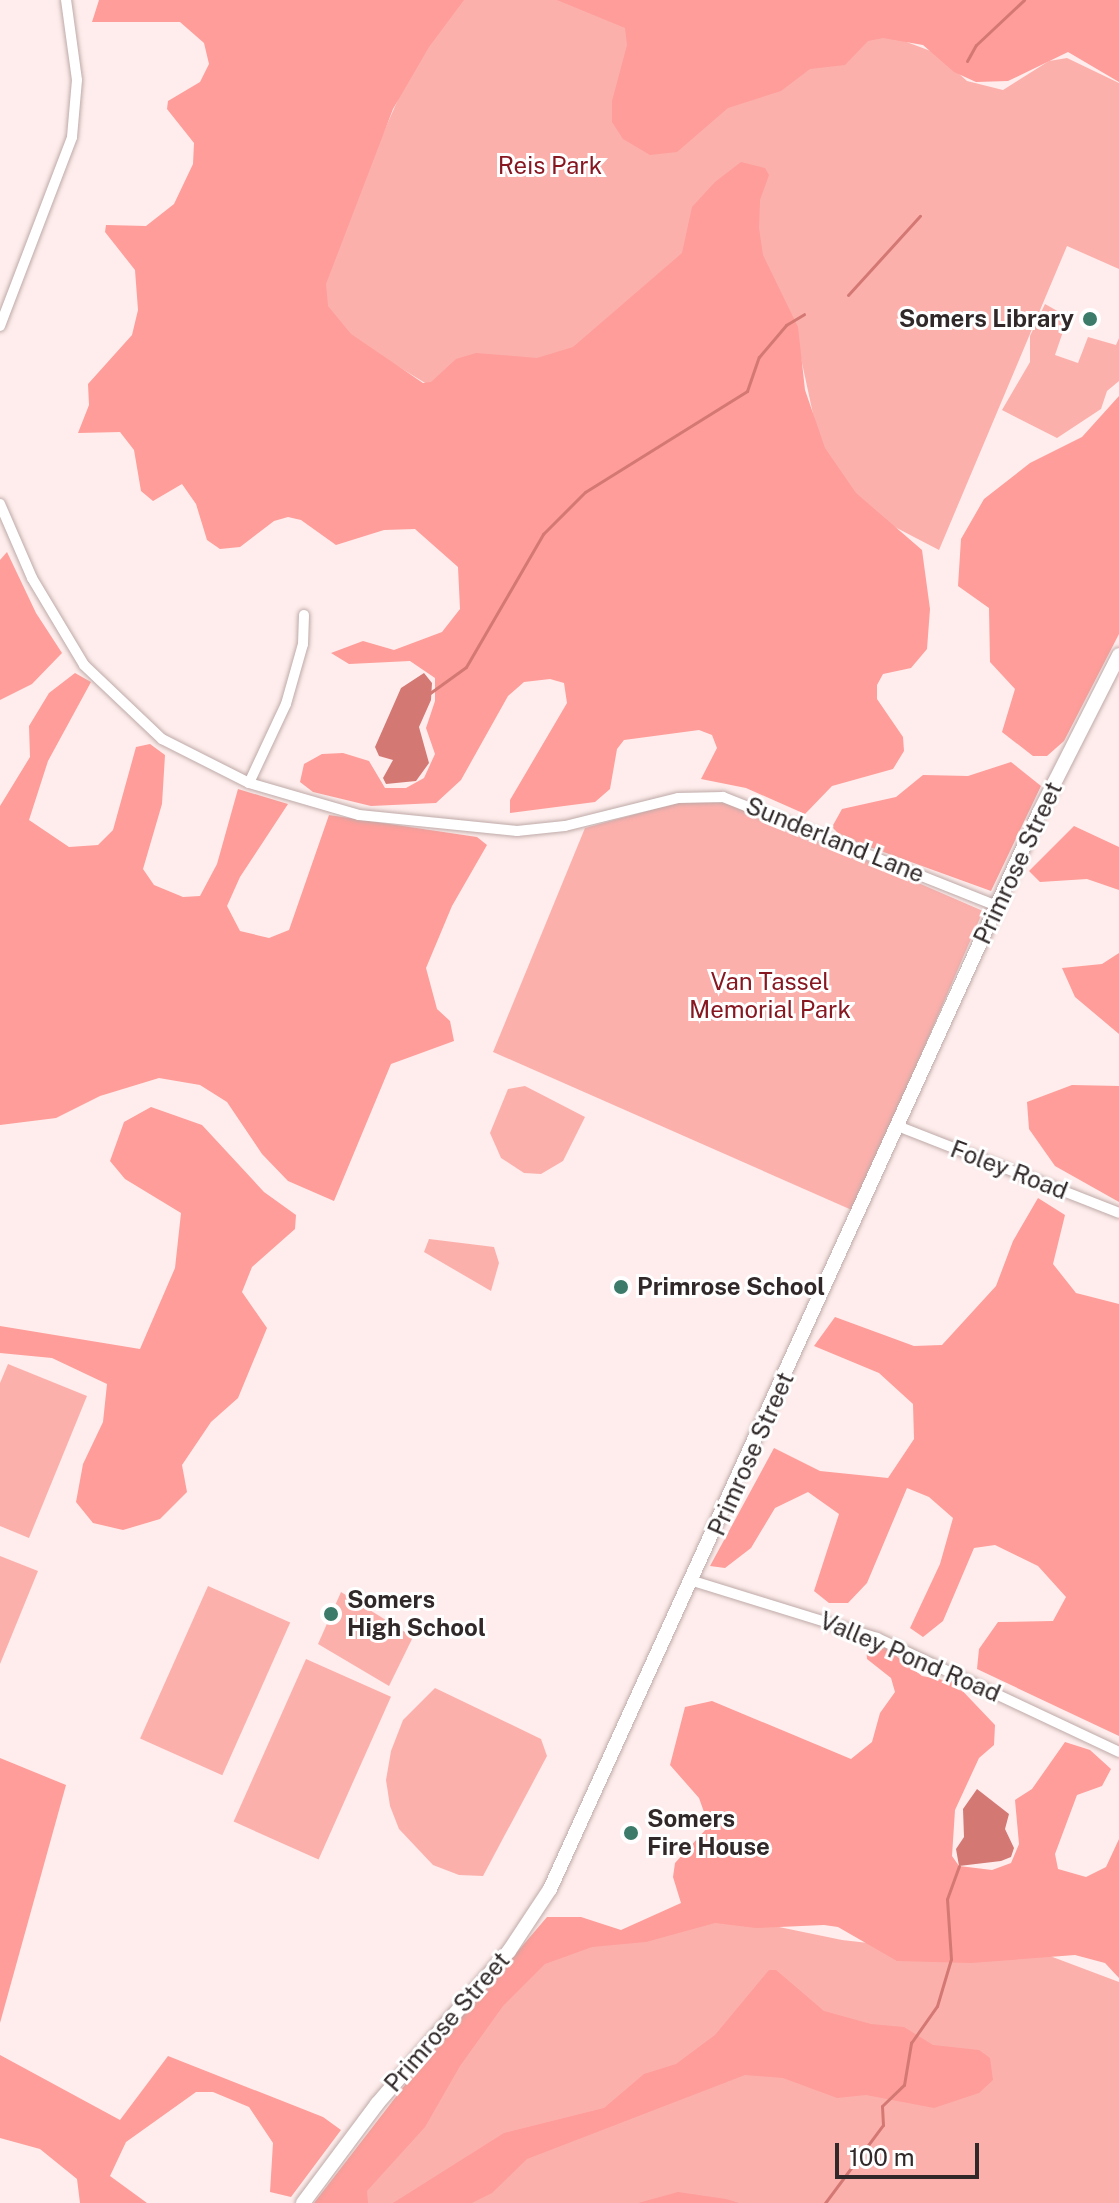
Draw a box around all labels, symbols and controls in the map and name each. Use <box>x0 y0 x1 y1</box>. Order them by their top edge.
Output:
park label: Reis Park <box>498 152 602 180</box>
place label: Somers Library <box>899 305 1074 333</box>
marker: Somers Library <box>1081 310 1099 328</box>
street label: Primrose Street <box>968 777 1068 949</box>
street label: Sunderland Lane <box>742 791 928 889</box>
park label: Van Tassel Memorial Park <box>689 968 851 1024</box>
street label: Foley Road <box>946 1135 1072 1205</box>
place label: Primrose School <box>637 1273 825 1301</box>
marker: Primrose School <box>612 1278 630 1296</box>
street label: Primrose Street <box>702 1368 800 1540</box>
place label: Somers High School <box>347 1586 486 1642</box>
marker: Somers High School <box>322 1605 340 1623</box>
street label: Valley Pond Road <box>815 1606 1005 1708</box>
place label: Somers Fire House <box>647 1805 770 1861</box>
marker: Somers Fire House <box>622 1824 640 1842</box>
street label: Primrose Street <box>378 1946 516 2098</box>
scale bar <box>839 2127 983 2177</box>
text: 100 m <box>849 2143 915 2171</box>

